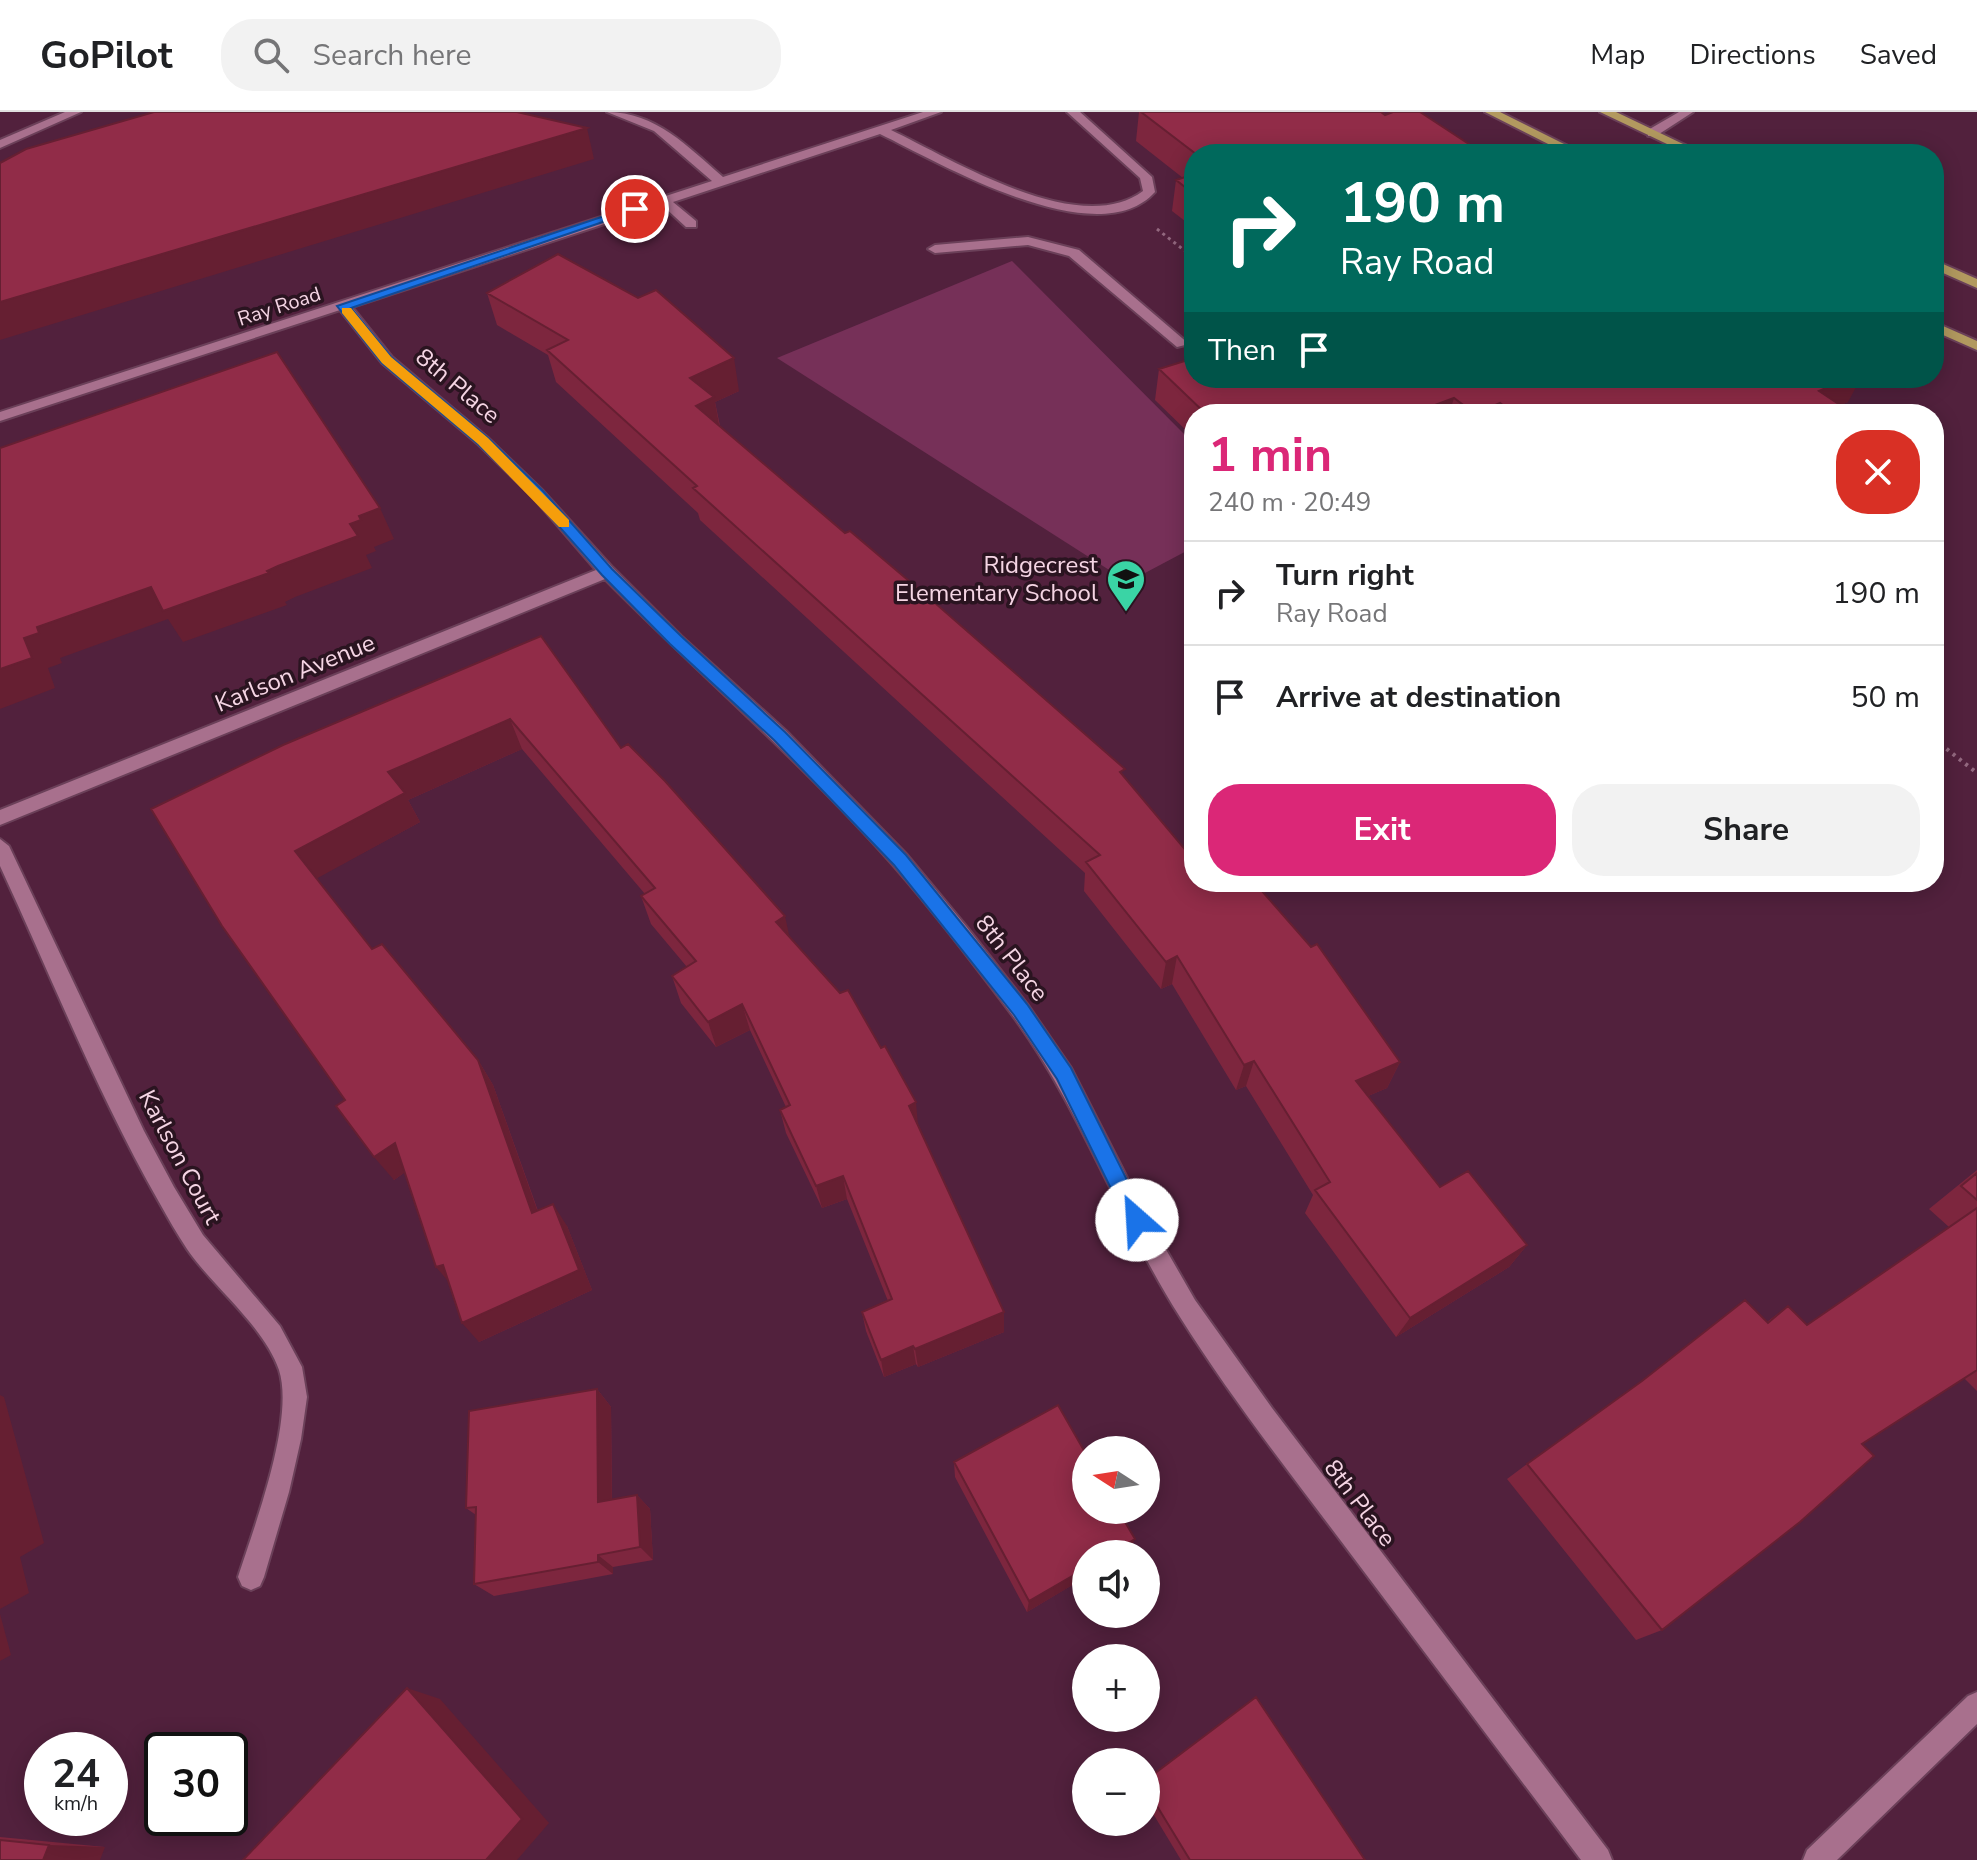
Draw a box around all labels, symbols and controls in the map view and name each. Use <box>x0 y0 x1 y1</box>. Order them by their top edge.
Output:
search box <box>221 19 781 91</box>
text: GoPilot <box>40 30 173 81</box>
icon: search <box>249 33 293 77</box>
text: Search here <box>313 35 472 76</box>
text: Map <box>1590 36 1645 74</box>
text: Directions <box>1689 36 1816 74</box>
text: Saved <box>1860 36 1937 74</box>
text: 190 m <box>1340 165 1505 242</box>
pin <box>601 175 669 243</box>
icon: right <box>1208 176 1312 280</box>
icon: arrive <box>613 187 657 231</box>
text: Ray Road <box>1340 238 1494 287</box>
street label: Ray Road <box>234 280 324 333</box>
icon: arrive <box>1292 328 1336 372</box>
text: Then <box>1208 330 1276 371</box>
street label: 8th Place <box>409 341 507 431</box>
text: 1 min <box>1208 422 1332 488</box>
button: close <box>1836 430 1920 514</box>
text: 240 m · 20:49 <box>1208 485 1371 520</box>
place label: Ridgecrest Elementary School <box>895 549 1099 609</box>
text: Turn right <box>1276 555 1414 596</box>
school or university icon: Ridgecrest Elementary School <box>1105 558 1147 613</box>
icon: right <box>1208 571 1252 615</box>
text: 190 m <box>1833 573 1920 614</box>
text: Ray Road <box>1276 596 1388 631</box>
street label: Karlson Avenue <box>210 626 380 720</box>
icon: arrive <box>1208 675 1252 719</box>
text: Arrive at destination <box>1276 677 1561 718</box>
text: 50 m <box>1851 677 1920 718</box>
button: Exit <box>1208 784 1556 876</box>
button: Share <box>1572 784 1920 876</box>
street label: 8th Place <box>968 908 1056 1008</box>
street label: Karlson Court <box>131 1084 229 1230</box>
position arrow <box>1095 1178 1179 1262</box>
north arrow <box>1072 1436 1160 1524</box>
map controls <box>1072 1436 1160 1836</box>
street label: 8th Place <box>1317 1453 1403 1553</box>
button: sound <box>1072 1540 1160 1628</box>
button: + <box>1072 1644 1160 1732</box>
speed limit sign: 30 <box>144 1732 248 1836</box>
text: 24 <box>52 1747 100 1801</box>
button: − <box>1072 1748 1160 1836</box>
text: km/h <box>54 1790 98 1817</box>

